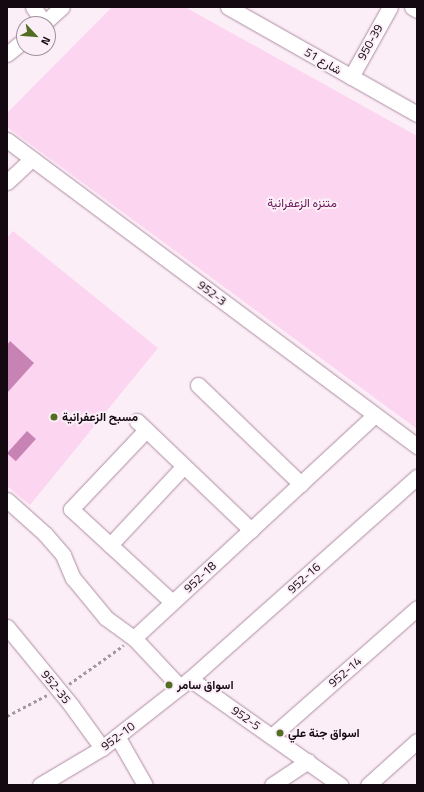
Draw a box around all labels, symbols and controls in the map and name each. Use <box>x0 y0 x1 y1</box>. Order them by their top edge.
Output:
north arrow <box>16 16 56 56</box>
street label: 950-39 <box>354 22 386 62</box>
text: N <box>37 34 55 48</box>
street label: شارع 51 <box>302 45 344 77</box>
park label: متنزه الزعفرانية <box>267 196 337 210</box>
street label: 952-3 <box>195 278 229 308</box>
place label: مسبح الزعفرانية <box>62 410 138 424</box>
marker: مسبح الزعفرانية <box>49 412 59 422</box>
street label: 952-18 <box>181 558 219 596</box>
street label: 952-16 <box>285 560 323 596</box>
street label: 952-14 <box>326 654 364 690</box>
street label: 952-35 <box>38 667 74 707</box>
place label: اسواق سامر <box>177 678 234 692</box>
marker: اسواق سامر <box>164 680 174 690</box>
street label: 952-5 <box>229 703 263 733</box>
street label: 952-10 <box>98 719 138 753</box>
place label: اسواق جنة علي <box>288 726 360 740</box>
marker: اسواق جنة علي <box>275 728 285 738</box>

